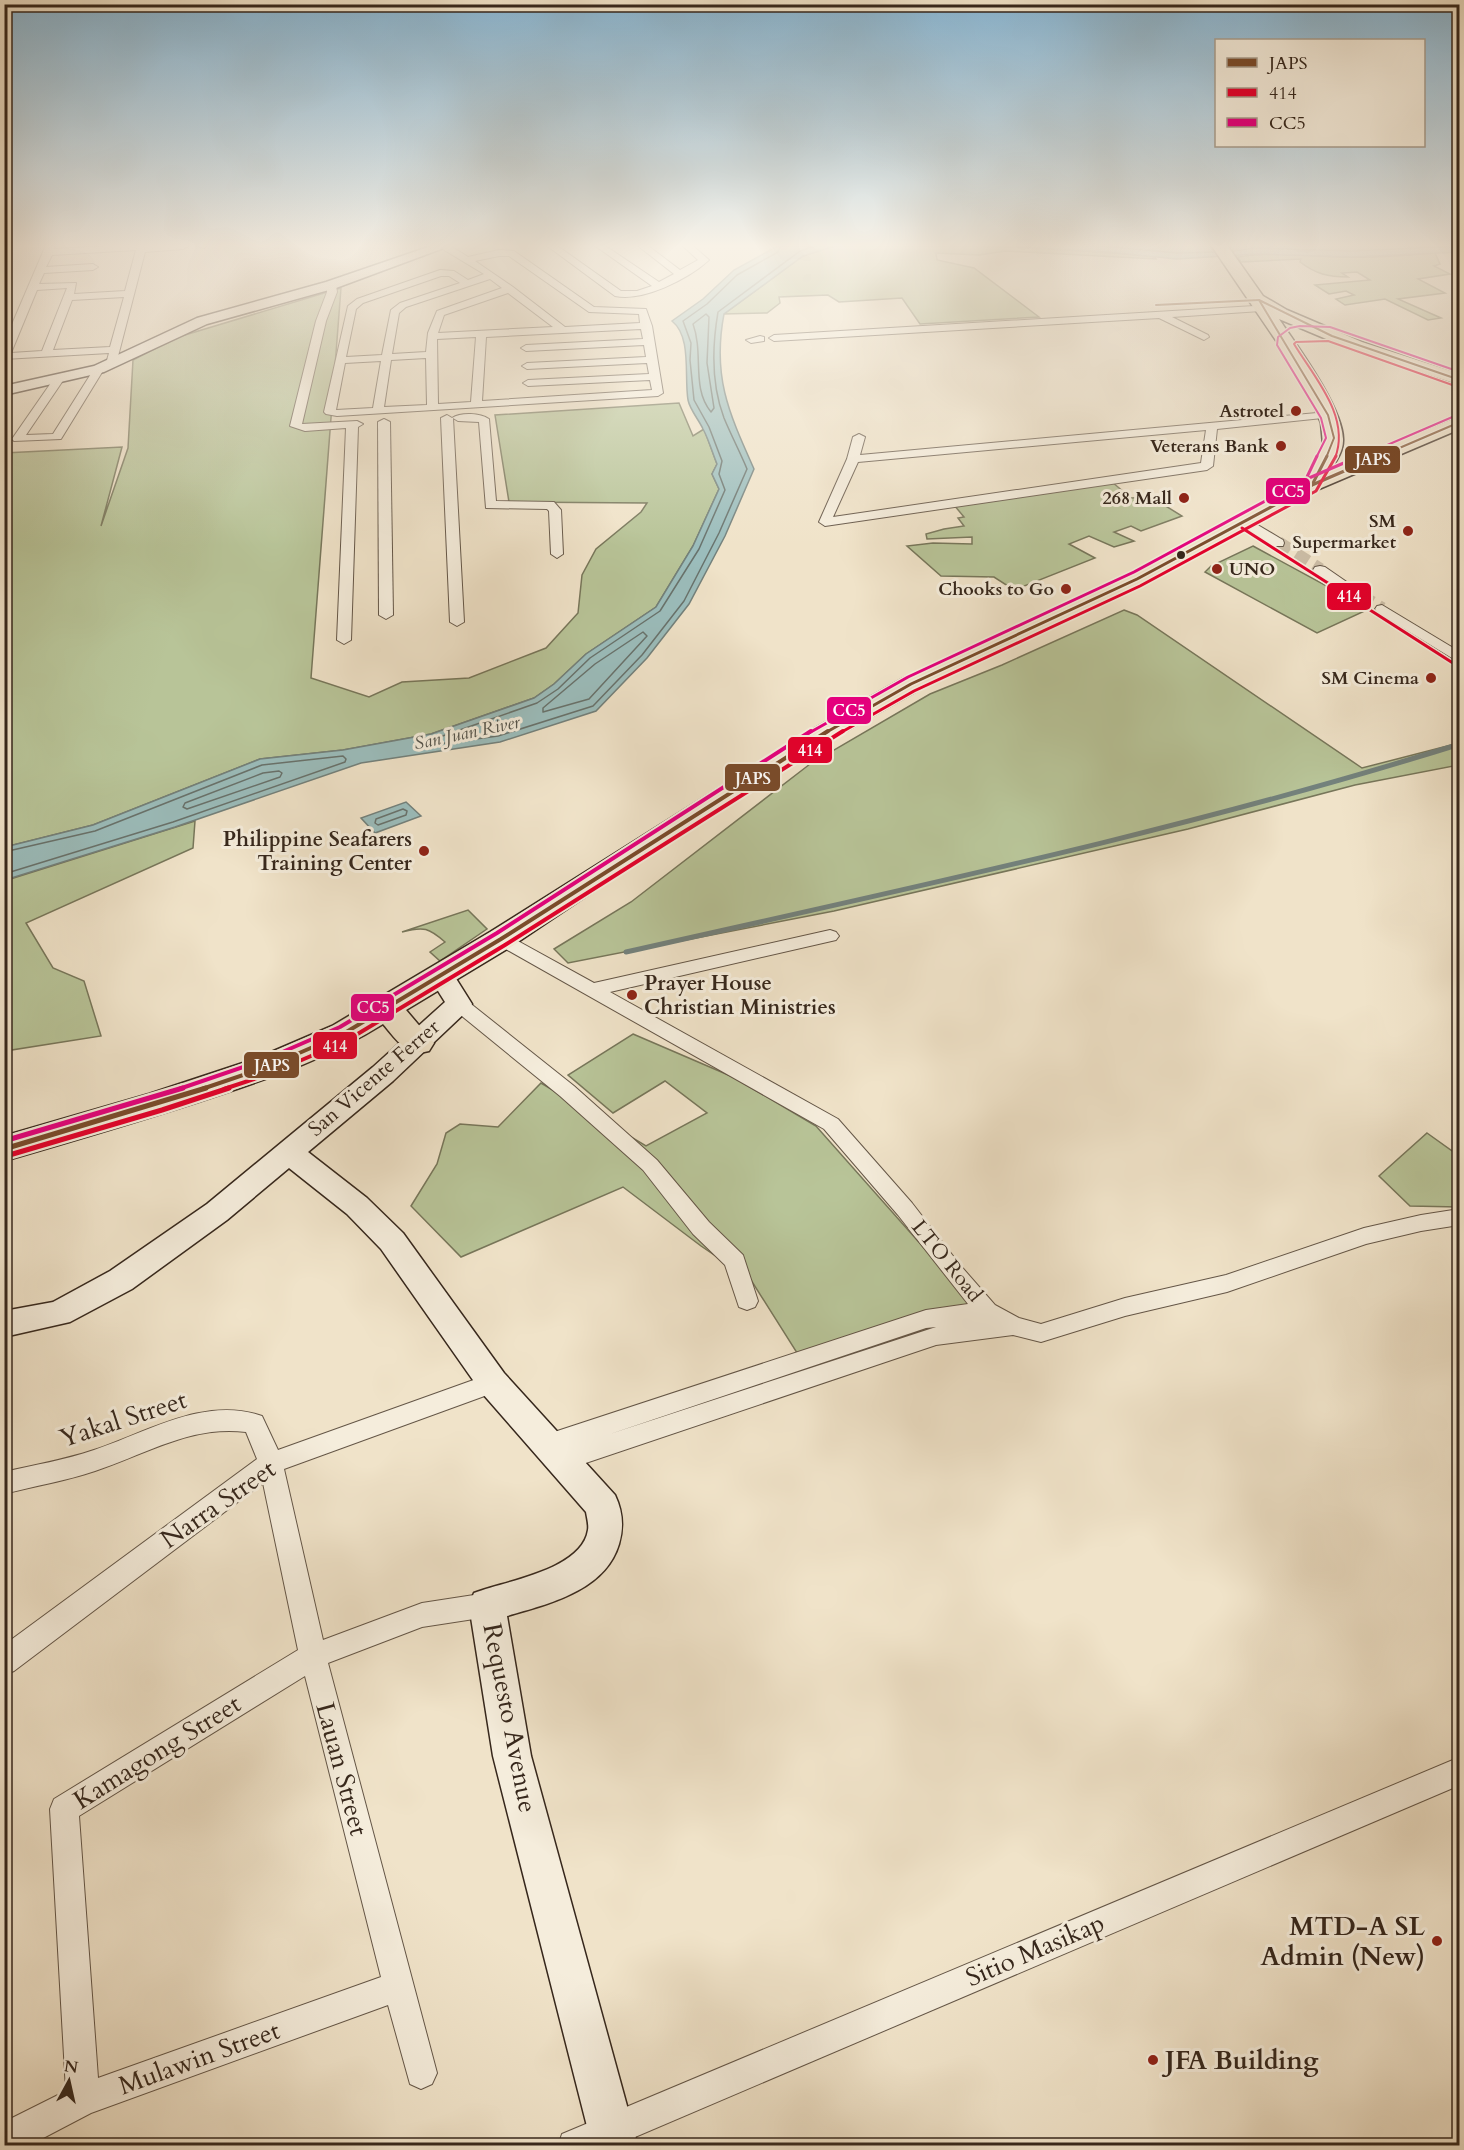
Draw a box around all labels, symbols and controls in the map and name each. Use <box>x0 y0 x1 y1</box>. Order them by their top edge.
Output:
legend <box>1215 39 1425 147</box>
text: JAPS <box>1266 51 1308 76</box>
text: 414 <box>1269 81 1297 106</box>
text: CC5 <box>1269 111 1306 136</box>
place label: Astrotel <box>1219 399 1284 424</box>
marker: Astrotel <box>1289 404 1303 418</box>
place label: Veterans Bank <box>1150 434 1270 459</box>
marker: Veterans Bank <box>1274 439 1288 453</box>
line badge: JAPS <box>1344 445 1401 474</box>
text: JAPS <box>1353 449 1391 471</box>
line badge: CC5 <box>1265 477 1311 505</box>
text: CC5 <box>1271 481 1305 503</box>
place label: 268 Mall <box>1103 486 1172 511</box>
marker: 268 Mall <box>1177 491 1191 505</box>
place label: SM Supermarket <box>1292 509 1397 555</box>
marker: SM Supermarket <box>1401 524 1415 538</box>
unlabelled marker <box>1175 549 1187 561</box>
place label: UNO <box>1229 557 1275 582</box>
marker: UNO <box>1210 562 1224 576</box>
place label: Chooks to Go <box>938 577 1054 602</box>
marker: Chooks to Go <box>1059 582 1073 596</box>
line badge: 414 <box>1326 582 1372 611</box>
text: 414 <box>1337 586 1361 608</box>
place label: SM Cinema <box>1321 666 1419 691</box>
marker: SM Cinema <box>1424 671 1438 685</box>
line badge: CC5 <box>826 696 872 725</box>
text: CC5 <box>832 700 866 722</box>
water label: San Juan River <box>412 709 523 756</box>
line badge: 414 <box>787 736 833 764</box>
text: 414 <box>798 740 822 762</box>
line badge: JAPS <box>724 763 781 792</box>
text: JAPS <box>733 768 771 790</box>
place label: Philippine Seafarers Training Center <box>223 825 413 878</box>
marker: Philippine Seafarers Training Center <box>417 844 431 858</box>
place label: Prayer House Christian Ministries <box>644 969 836 1022</box>
marker: Prayer House Christian Ministries <box>625 988 639 1002</box>
line badge: CC5 <box>350 993 395 1022</box>
text: CC5 <box>356 997 390 1019</box>
street label: San Vicente Ferrer <box>302 1013 446 1143</box>
line badge: 414 <box>312 1031 358 1060</box>
text: 414 <box>323 1036 347 1058</box>
line badge: JAPS <box>243 1051 300 1079</box>
text: JAPS <box>252 1055 290 1077</box>
street label: LTO Road <box>905 1214 989 1308</box>
street label: Yakal Street <box>55 1382 191 1456</box>
street label: Narra Street <box>153 1451 283 1557</box>
street label: Requesto Avenue <box>474 1620 546 1816</box>
street label: Kamagong Street <box>67 1686 247 1818</box>
street label: Lauan Street <box>307 1698 377 1840</box>
street label: Sitio Masikap <box>960 1905 1110 1995</box>
place label: MTD-A SL Admin (New) <box>1261 1909 1426 1974</box>
marker: MTD-A SL Admin (New) <box>1430 1934 1444 1948</box>
street label: Mulawin Street <box>114 2013 284 2103</box>
place label: JFA Building <box>1161 2043 1319 2078</box>
north arrow <box>39 2051 99 2111</box>
marker: JFA Building <box>1146 2053 1160 2067</box>
text: N <box>63 2055 79 2079</box>

